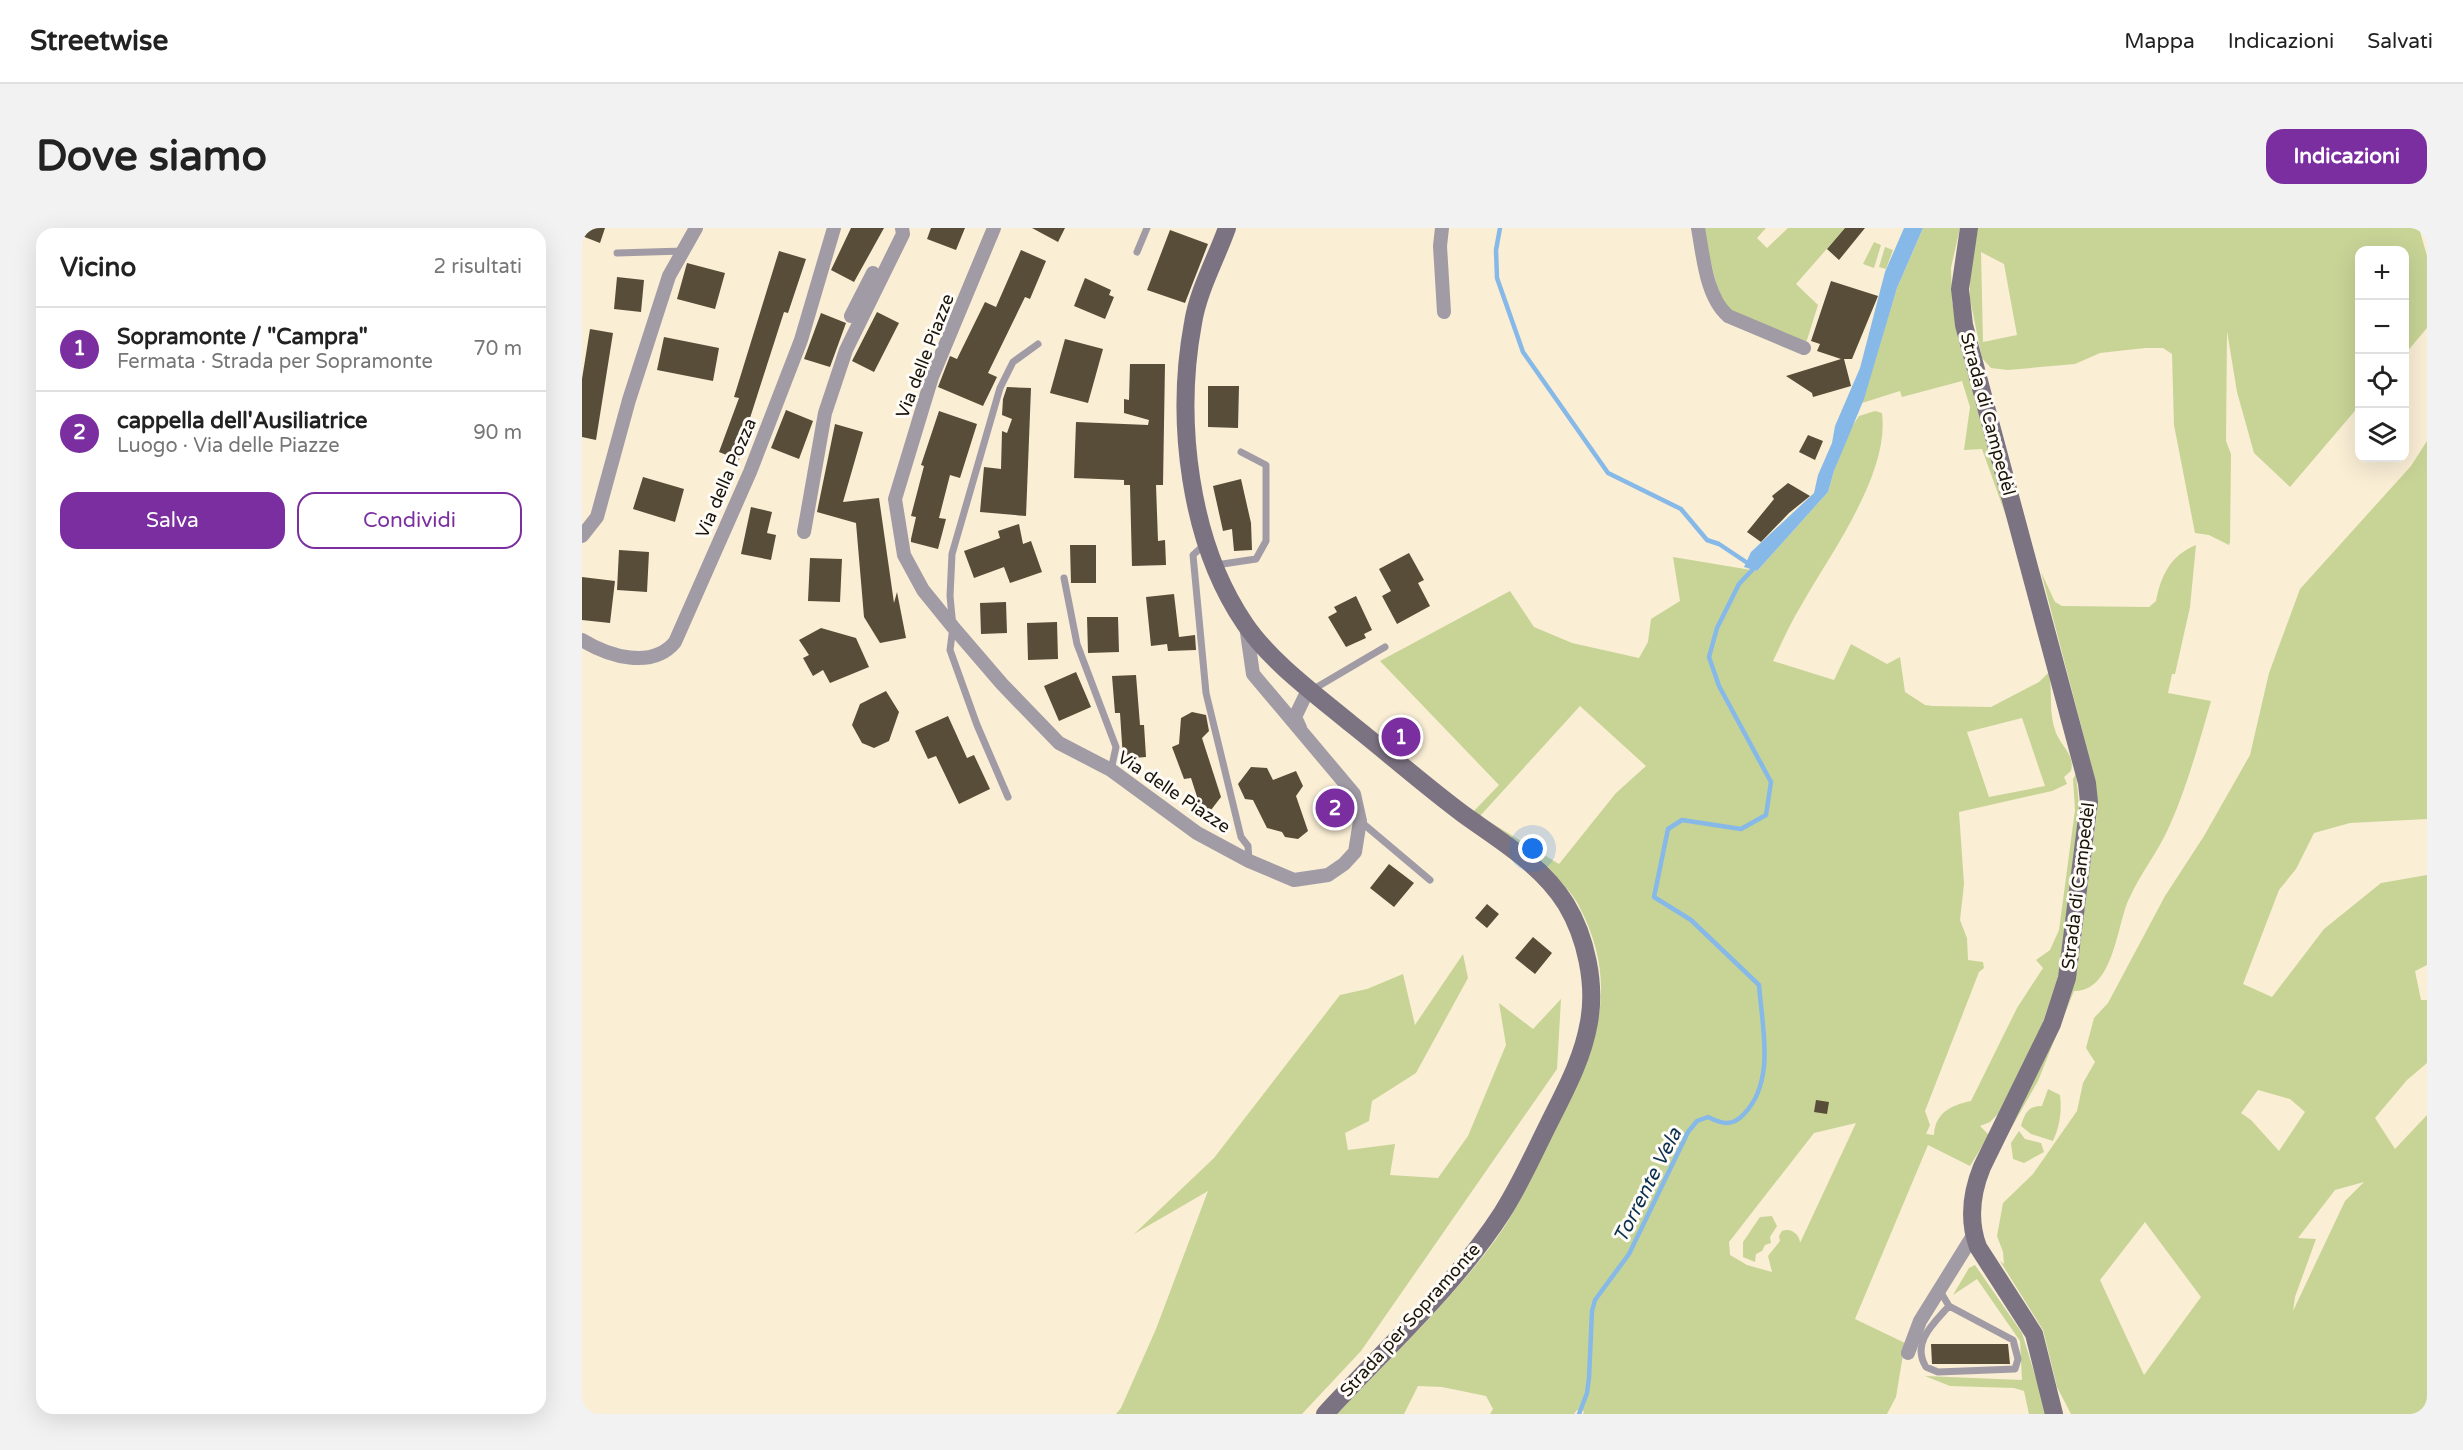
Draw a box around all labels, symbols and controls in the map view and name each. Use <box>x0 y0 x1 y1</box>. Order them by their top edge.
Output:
text: Streetwise <box>30 24 168 58</box>
text: Mappa <box>2124 29 2195 54</box>
text: Indicazioni <box>2228 29 2334 54</box>
text: Salvati <box>2367 29 2433 54</box>
button: Indicazioni <box>2266 129 2427 184</box>
text: Dove siamo <box>36 131 267 182</box>
map controls <box>2355 246 2409 462</box>
button: + <box>2355 246 2409 300</box>
text: Vicino <box>60 252 136 283</box>
text: 2 risultati <box>434 255 522 279</box>
street label: Via delle Piazze <box>891 291 959 421</box>
button: − <box>2355 300 2409 354</box>
text: Sopramonte / "Campra" <box>117 324 368 350</box>
street label: Strada di Campedèl <box>1956 330 2020 498</box>
text: 1 <box>73 337 86 361</box>
text: 70 m <box>473 337 522 361</box>
text: Fermata · Strada per Sopramonte <box>117 350 433 374</box>
button: locate <box>2355 354 2409 408</box>
text: cappella dell'Ausiliatrice <box>117 408 368 434</box>
button: layers <box>2355 408 2409 462</box>
street label: Via della Pozza <box>691 415 761 541</box>
text: 2 <box>73 421 86 445</box>
text: 90 m <box>473 421 522 445</box>
text: Luogo · Via delle Piazze <box>117 434 340 458</box>
button: Salva <box>60 492 285 549</box>
button: Condividi <box>297 492 522 549</box>
pin: 1 <box>1382 714 1420 760</box>
street label: Via delle Piazze <box>1113 746 1235 838</box>
pin: 2 <box>1316 786 1354 830</box>
street label: Strada di Campedèl <box>2057 801 2099 971</box>
your location <box>1518 834 1547 863</box>
water label: Torrente Vela <box>1609 1123 1687 1247</box>
street label: Strada per Sopramonte <box>1335 1239 1485 1401</box>

